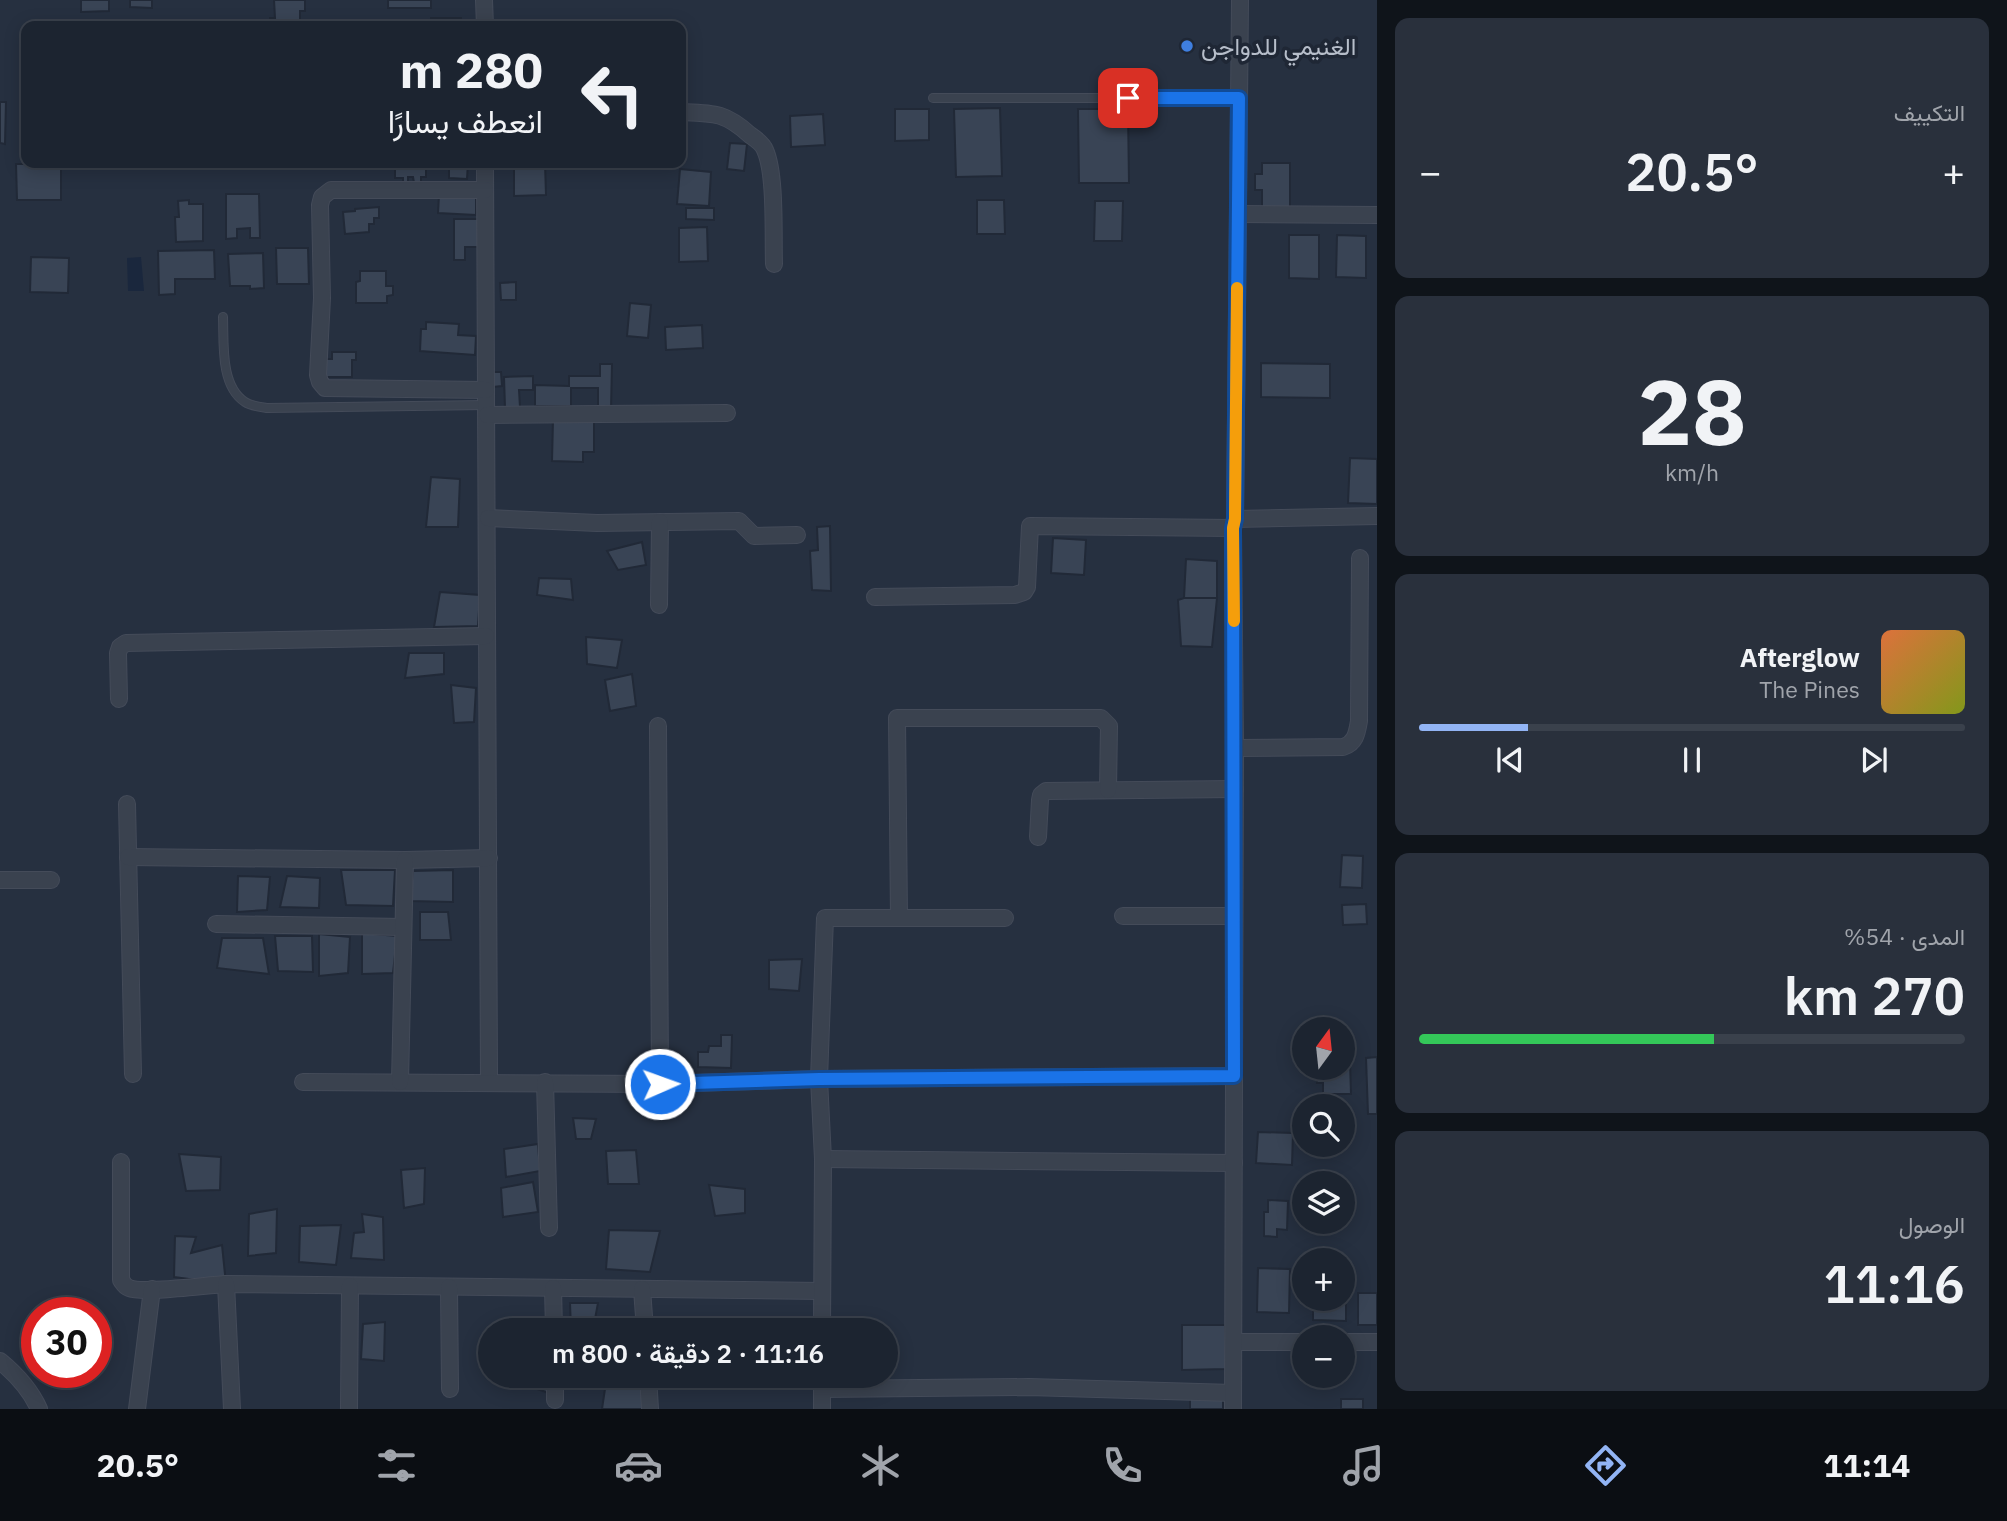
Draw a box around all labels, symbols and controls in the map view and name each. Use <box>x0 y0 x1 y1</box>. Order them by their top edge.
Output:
place label: الغنيمي للدواجن <box>1201 30 1356 66</box>
text: 280 m <box>399 38 543 101</box>
marker: الغنيمي للدواجن <box>1179 38 1195 54</box>
icon: left <box>567 49 658 140</box>
pin <box>1098 68 1158 128</box>
icon: arrive <box>1109 79 1147 117</box>
text: التكييف <box>1894 97 1965 127</box>
text: انعطف يسارًا <box>388 100 543 142</box>
text: 20.5° <box>1625 138 1759 205</box>
text: − <box>1419 147 1442 196</box>
text: + <box>1942 147 1965 196</box>
text: 28 <box>1637 352 1747 470</box>
text: km/h <box>1665 457 1719 487</box>
text: Afterglow <box>1740 640 1860 674</box>
text: The Pines <box>1759 674 1860 704</box>
icon: previous <box>1491 741 1529 779</box>
icon: pause <box>1673 741 1711 779</box>
icon: next <box>1855 741 1893 779</box>
text: المدى · 54% <box>1844 921 1965 951</box>
text: 270 km <box>1784 962 1965 1029</box>
north arrow <box>1292 1017 1354 1080</box>
map controls <box>1292 1017 1355 1388</box>
position arrow <box>623 1047 697 1121</box>
button: search <box>1292 1094 1355 1157</box>
button: layers <box>1292 1171 1355 1234</box>
text: الوصول <box>1899 1209 1965 1239</box>
button: + <box>1292 1248 1355 1311</box>
text: 11:16 <box>1824 1250 1965 1317</box>
speed limit sign: 30 <box>21 1297 112 1388</box>
button: − <box>1292 1325 1355 1388</box>
text: 11:16 · 2 دقيقة · 800 m <box>552 1336 824 1370</box>
icon: filters <box>372 1441 421 1490</box>
icon: car <box>614 1441 663 1490</box>
icon: climate <box>856 1441 905 1490</box>
icon: phone <box>1098 1441 1147 1490</box>
icon: music <box>1339 1441 1388 1490</box>
icon: directions <box>1581 1441 1630 1490</box>
text: 20.5° <box>97 1444 179 1486</box>
text: 11:14 <box>1823 1444 1911 1486</box>

